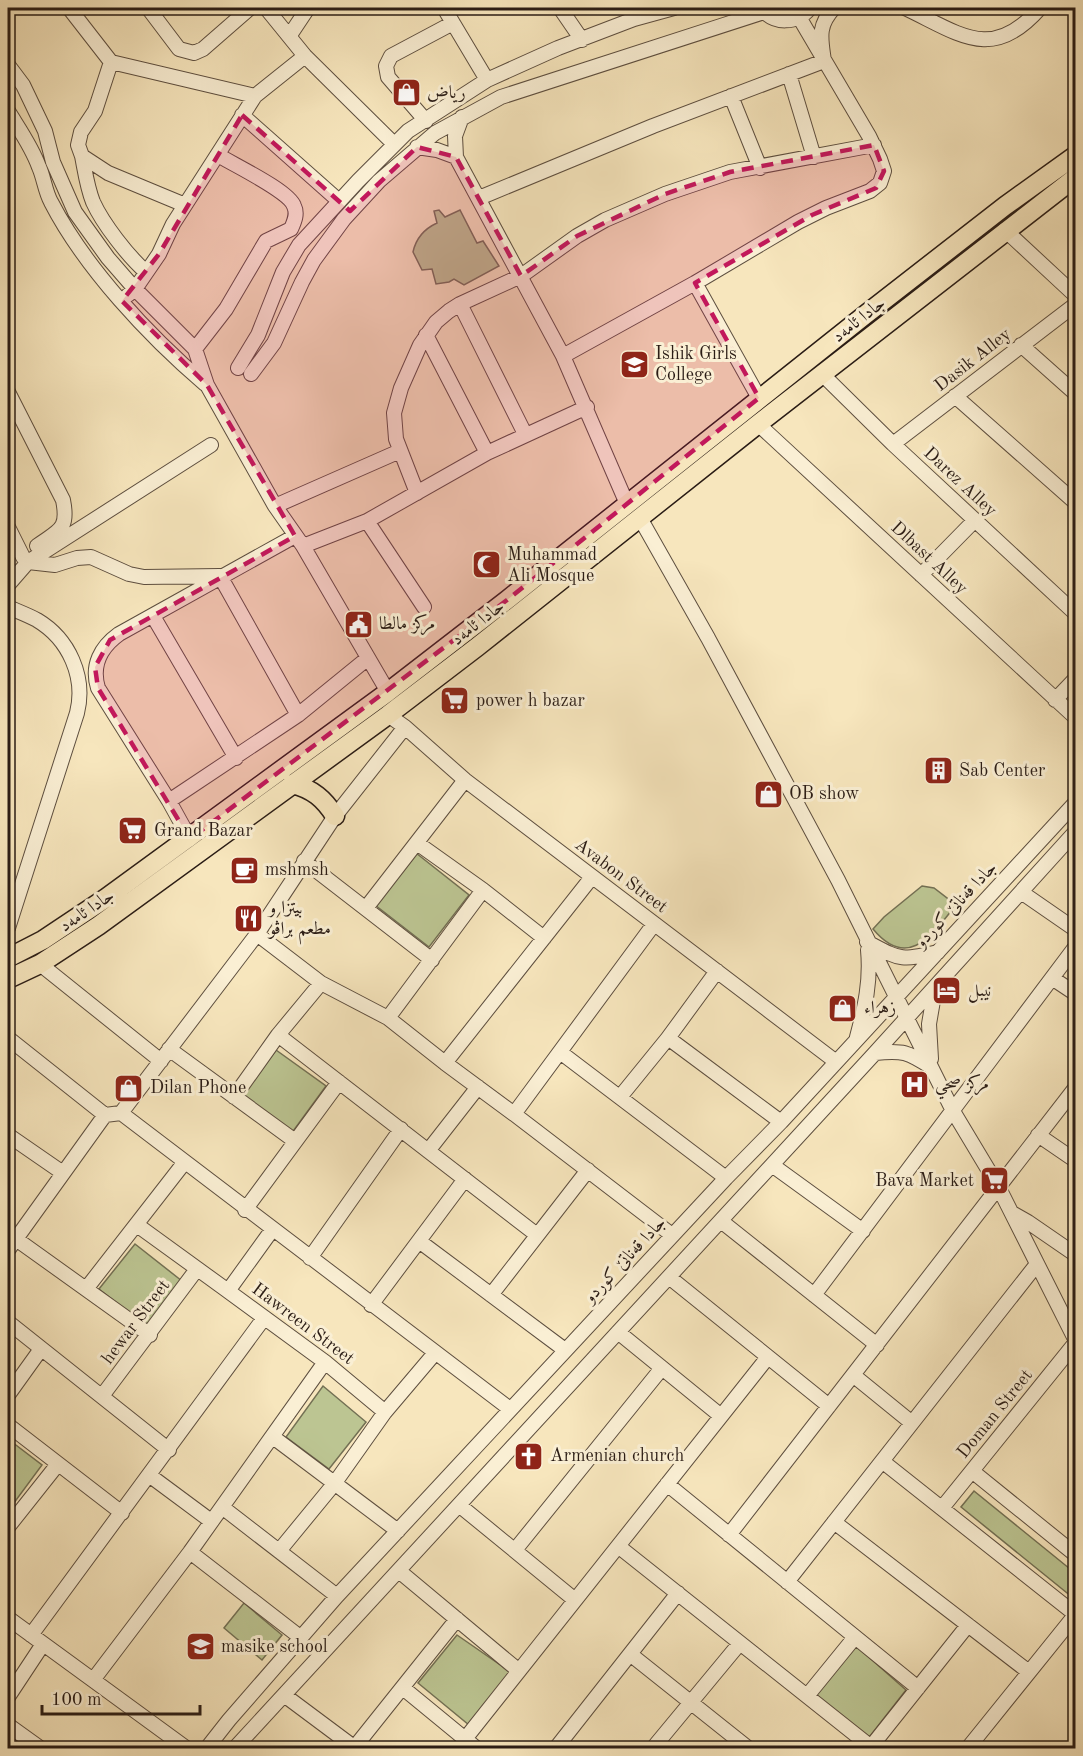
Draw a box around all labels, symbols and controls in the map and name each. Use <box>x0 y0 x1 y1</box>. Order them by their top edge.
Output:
shop icon: رياض <box>390 77 422 109</box>
place label: رياض <box>427 84 466 103</box>
street label: جادا ئامەد <box>829 294 889 346</box>
street label: Dasik Alley <box>931 325 1015 395</box>
place label: Ishik Girls College <box>655 345 737 384</box>
school or university icon: Ishik Girls College <box>618 348 650 380</box>
street label: Darez Alley <box>920 444 1000 521</box>
street label: Dlbast Alley <box>887 518 971 598</box>
place label: Muhammad Ali Mosque <box>507 546 597 585</box>
mosque icon: Muhammad Ali Mosque <box>470 549 502 581</box>
street label: جادا ئامەد <box>448 597 508 649</box>
public building icon: مركز مالطا <box>342 608 374 640</box>
place label: مركز مالطا <box>379 613 435 636</box>
supermarket icon: power h bazar <box>439 685 471 717</box>
place label: power h bazar <box>476 692 586 710</box>
building icon: Sab Center <box>922 755 954 787</box>
place label: Sab Center <box>959 762 1046 780</box>
shop icon: OB show <box>752 778 784 810</box>
place label: OB show <box>789 785 859 803</box>
supermarket icon: Grand Bazar <box>117 815 149 847</box>
place label: Grand Bazar <box>154 822 254 840</box>
street label: Avabon Street <box>571 835 671 917</box>
cafe icon: mshmsh <box>228 854 260 886</box>
street label: جادا قەناتێ کوردو <box>910 858 1001 954</box>
place label: mshmsh <box>265 861 329 879</box>
street label: جادا ئامەد <box>56 886 118 936</box>
place label: بيتزا و مطعم براڤو <box>267 899 331 945</box>
restaurant icon: بيتزا و مطعم براڤو <box>232 902 264 934</box>
hotel icon: نيبل <box>931 975 963 1007</box>
place label: نيبل <box>968 982 991 1003</box>
shop icon: زهراء <box>827 992 859 1024</box>
place label: زهراء <box>864 999 896 1019</box>
hospital icon: مركز صحي <box>898 1068 930 1100</box>
shop icon: Dilan Phone <box>113 1072 145 1104</box>
place label: مركز صحي <box>935 1073 989 1100</box>
place label: Dilan Phone <box>150 1079 246 1097</box>
supermarket icon: Bava Market <box>979 1165 1011 1197</box>
place label: Bava Market <box>875 1172 974 1190</box>
street label: جادا قەناتێ کوردو <box>579 1213 670 1309</box>
street label: hewar Street <box>99 1276 173 1368</box>
street label: Hawreen Street <box>248 1280 358 1368</box>
street label: Doman Street <box>954 1366 1036 1462</box>
church icon: Armenian church <box>513 1440 545 1472</box>
place label: Armenian church <box>550 1447 684 1465</box>
school or university icon: masike school <box>184 1631 216 1663</box>
place label: masike school <box>221 1638 328 1656</box>
scale bar <box>42 1678 200 1716</box>
text: 100 m <box>51 1691 102 1709</box>

